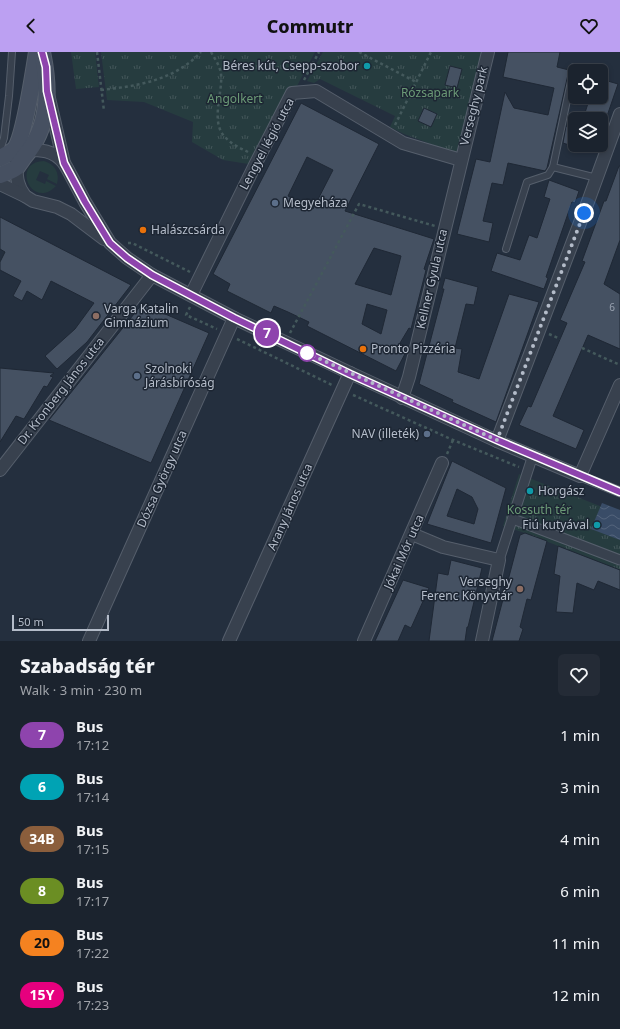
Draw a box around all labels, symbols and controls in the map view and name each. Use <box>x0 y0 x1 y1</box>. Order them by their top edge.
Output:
text: Commutr <box>267 14 353 38</box>
icon: back <box>20 15 42 37</box>
icon: heart <box>578 15 600 37</box>
place label: Béres kút, Csepp-szobor <box>223 57 359 74</box>
marker: Béres kút, Csepp-szobor <box>362 61 372 71</box>
street label: Verseghy park <box>456 64 492 147</box>
map controls <box>568 64 608 152</box>
button: locate <box>568 64 608 104</box>
park label: Rózsapark <box>401 84 460 101</box>
park label: Angolkert <box>207 90 263 107</box>
street label: Lengyel légió utca <box>235 95 298 193</box>
button: layers <box>568 112 608 152</box>
place label: Megyeháza <box>283 194 347 211</box>
marker: Megyeháza <box>270 198 280 208</box>
your location <box>574 203 594 223</box>
place label: Halászcsárda <box>151 221 225 238</box>
marker: Halászcsárda <box>138 225 148 235</box>
street label: Kellner Gyula utca <box>412 227 451 331</box>
place label: Varga Katalin Gimnázium <box>104 300 179 331</box>
house number: 6 <box>609 300 615 314</box>
marker: Varga Katalin Gimnázium <box>91 311 101 321</box>
line badge: 7 <box>254 320 280 346</box>
text: 7 <box>263 323 271 342</box>
street label: Dr. Kronberg János utca <box>13 333 108 448</box>
place label: Pronto Pizzéria <box>371 340 456 357</box>
unlabelled marker <box>298 344 316 362</box>
marker: Pronto Pizzéria <box>358 344 368 354</box>
place label: Szolnoki Járásbíróság <box>144 360 215 391</box>
marker: Szolnoki Járásbíróság <box>132 371 142 381</box>
place label: NAV (illeték) <box>352 425 419 442</box>
street label: Dózsa György utca <box>132 427 191 530</box>
marker: NAV (illeték) <box>422 429 432 439</box>
street label: Arany János utca <box>263 461 316 553</box>
place label: Horgász <box>538 482 585 499</box>
marker: Horgász <box>525 486 535 496</box>
park label: Kossuth tér <box>507 501 571 518</box>
street label: Jókai Mór utca <box>379 512 428 593</box>
place label: Fiú kutyával <box>522 516 589 533</box>
marker: Fiú kutyával <box>592 520 602 530</box>
place label: Verseghy Ferenc Könyvtár <box>421 573 513 604</box>
marker: Verseghy Ferenc Könyvtár <box>515 584 525 594</box>
scale bar <box>12 613 109 632</box>
text: 50 m <box>18 614 44 629</box>
text: Szabadság tér <box>20 653 155 679</box>
button: heart <box>558 654 600 696</box>
text: Walk · 3 min · 230 m <box>20 681 142 699</box>
text: Bus <box>76 716 103 736</box>
text: 7 <box>38 725 46 744</box>
text: 1 min <box>560 725 600 745</box>
text: 17:12 <box>76 736 109 754</box>
text: Bus <box>76 768 103 788</box>
text: 6 <box>38 777 46 796</box>
text: 3 min <box>560 777 600 797</box>
text: 17:14 <box>76 788 109 806</box>
text: Bus <box>76 820 103 840</box>
text: 34B <box>29 829 55 848</box>
text: 4 min <box>560 829 600 849</box>
text: 17:15 <box>76 840 109 858</box>
text: Bus <box>76 872 103 892</box>
text: 8 <box>38 881 46 900</box>
text: 6 min <box>560 881 600 901</box>
text: 17:17 <box>76 892 109 910</box>
text: Bus <box>76 924 103 944</box>
text: 20 <box>34 933 50 952</box>
text: 11 min <box>552 933 600 953</box>
text: 17:22 <box>76 944 109 962</box>
text: Bus <box>76 976 103 996</box>
text: 15Y <box>30 985 54 1004</box>
text: 12 min <box>552 985 600 1005</box>
text: 17:23 <box>76 996 109 1014</box>

